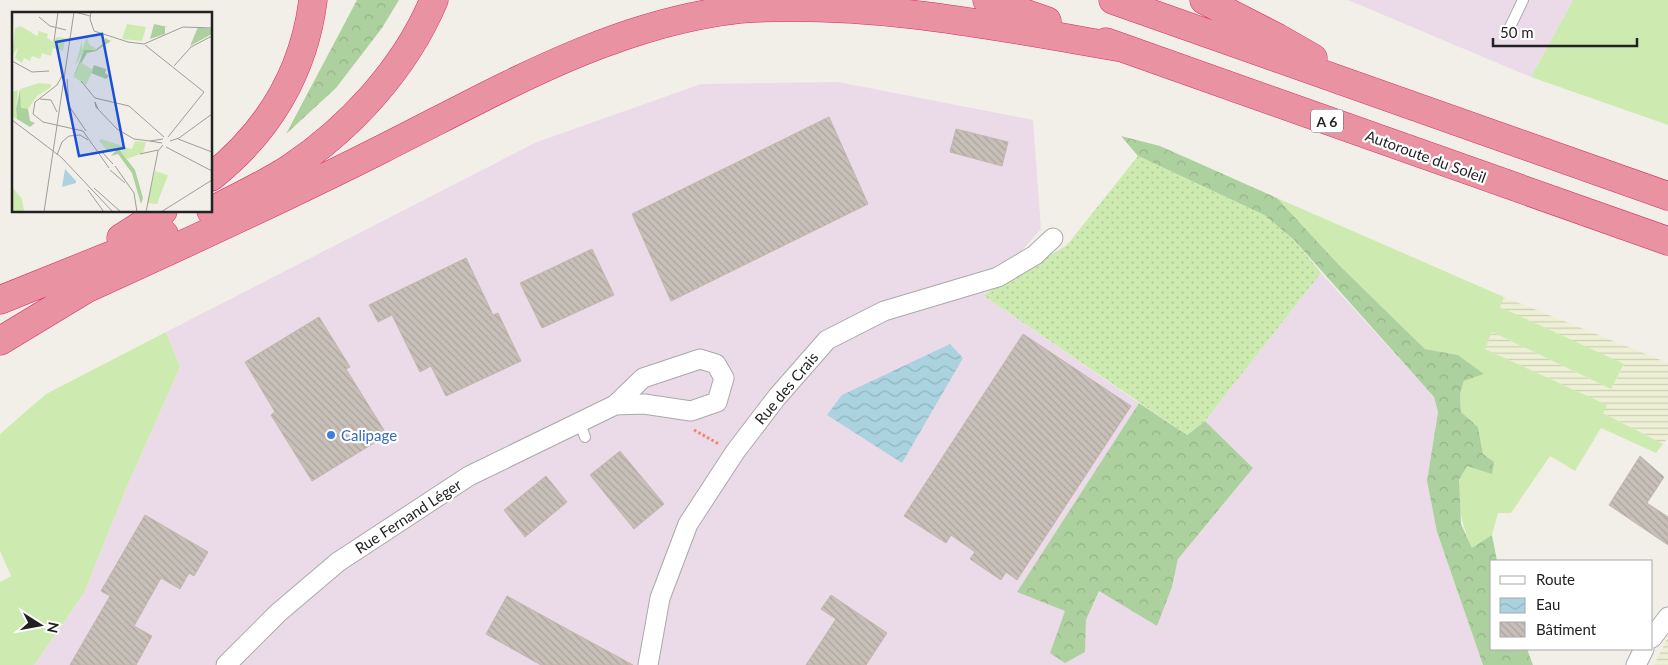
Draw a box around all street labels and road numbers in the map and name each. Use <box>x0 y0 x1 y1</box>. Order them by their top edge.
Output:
road number: A 6 <box>1311 110 1343 132</box>
street label: Autoroute du Soleil <box>1363 126 1489 186</box>
street label: Rue des Crais <box>751 348 821 428</box>
street label: Rue Fernand Léger <box>352 475 465 557</box>

